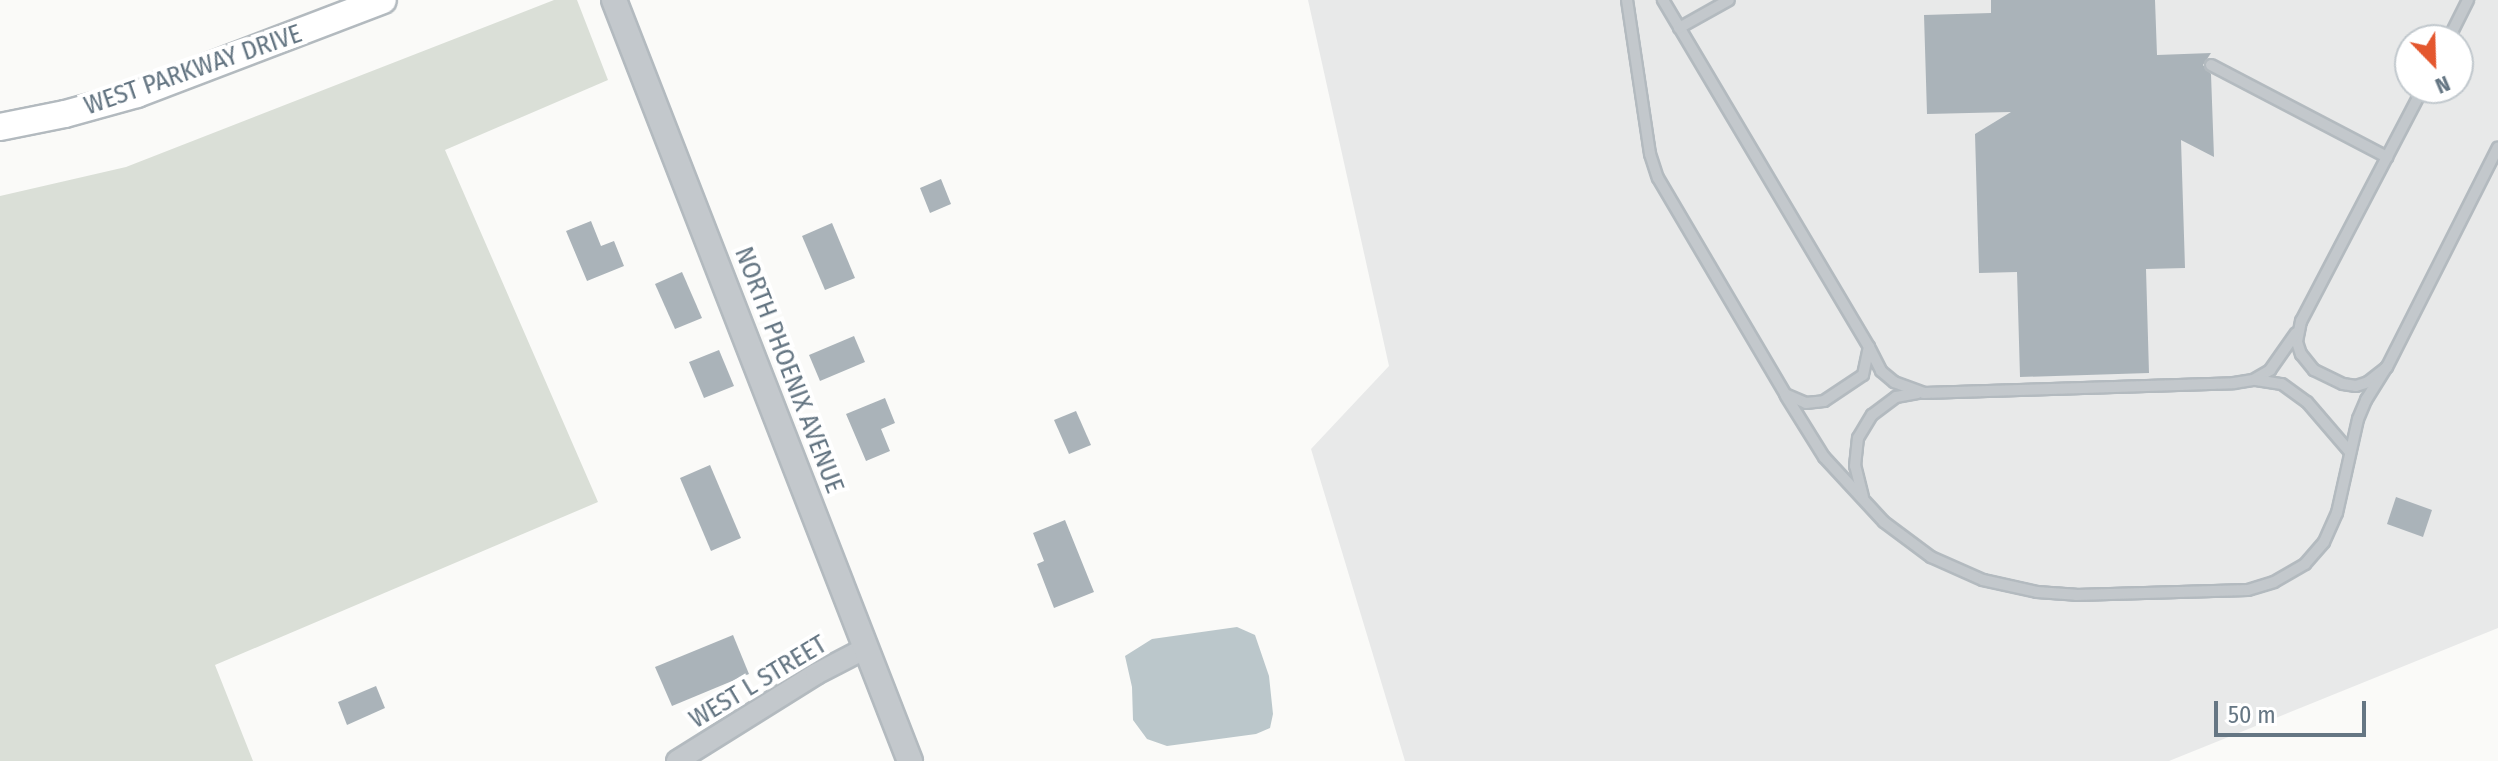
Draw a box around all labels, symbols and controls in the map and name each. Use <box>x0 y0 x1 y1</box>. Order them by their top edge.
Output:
street label: WEST PARKWAY DRIVE <box>80 18 306 122</box>
north arrow <box>2394 24 2474 104</box>
text: N <box>2431 70 2454 100</box>
street label: NORTH PHOENIX AVENUE <box>728 243 850 497</box>
street label: WEST L STREET <box>684 629 832 735</box>
scale bar <box>2218 685 2370 735</box>
text: 50 m <box>2228 701 2276 729</box>

